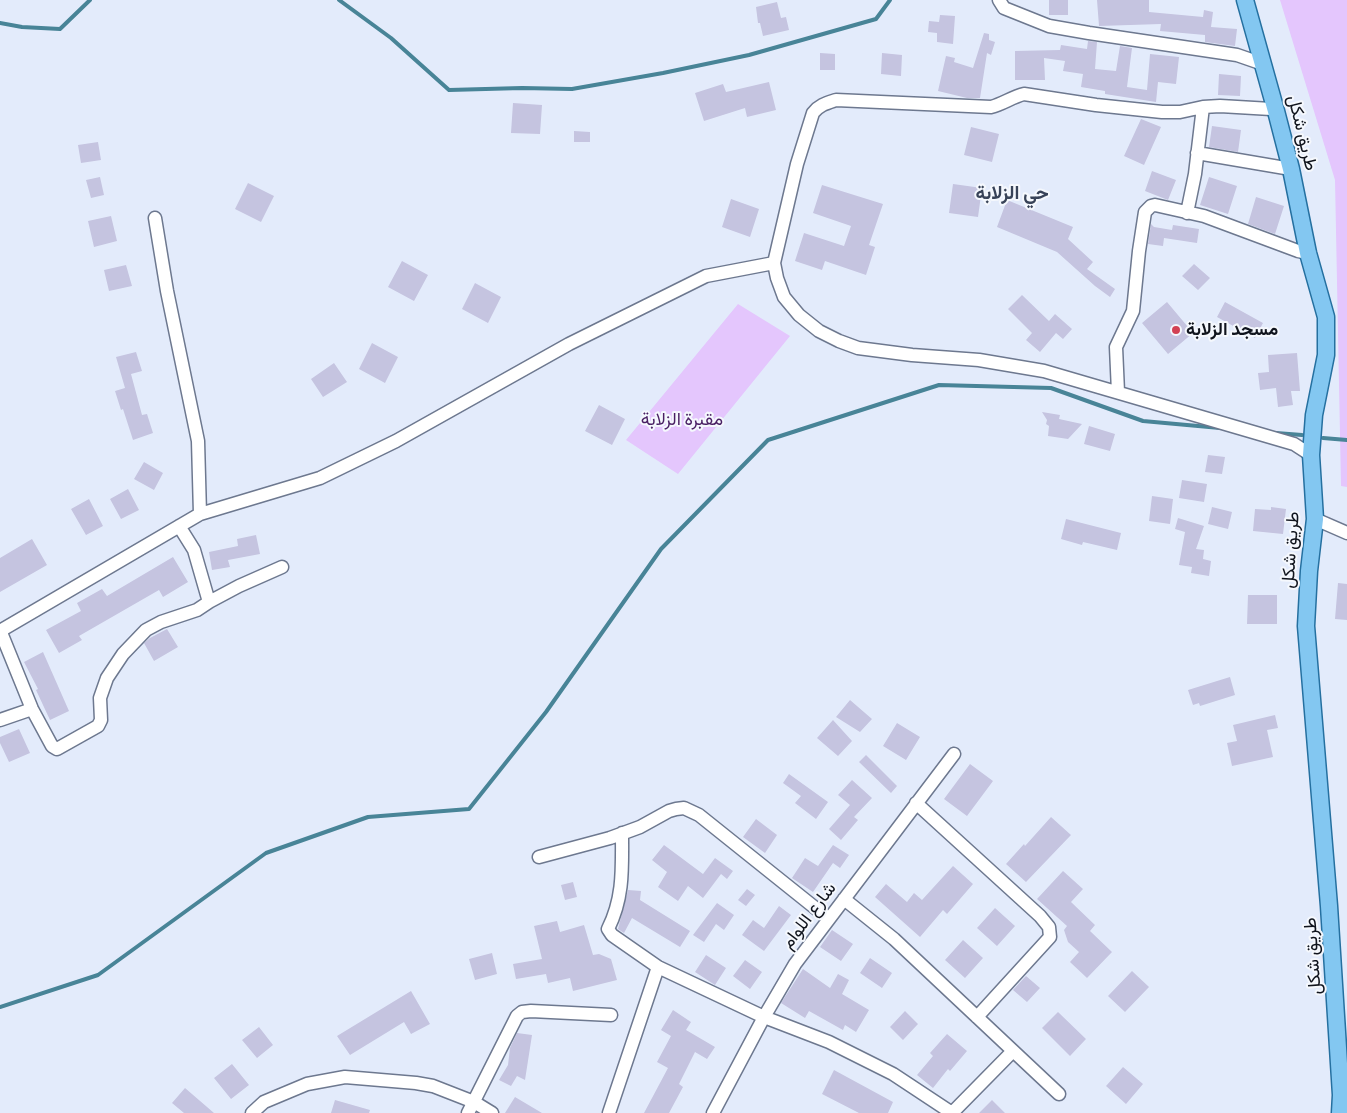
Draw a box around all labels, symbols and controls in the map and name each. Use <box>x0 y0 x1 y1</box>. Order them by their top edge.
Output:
street label: طريق شكل <box>1282 93 1322 173</box>
district label: حي الزلابة <box>975 183 1049 205</box>
place label: مسجد الزلابة <box>1186 319 1278 341</box>
marker: مسجد الزلابة <box>1170 324 1182 336</box>
park label: مقبرة الزلابة <box>641 409 723 431</box>
street label: طريق شكل <box>1278 511 1304 589</box>
street label: شارع اللوام <box>777 878 841 954</box>
street label: طريق شكل <box>1300 917 1326 995</box>

